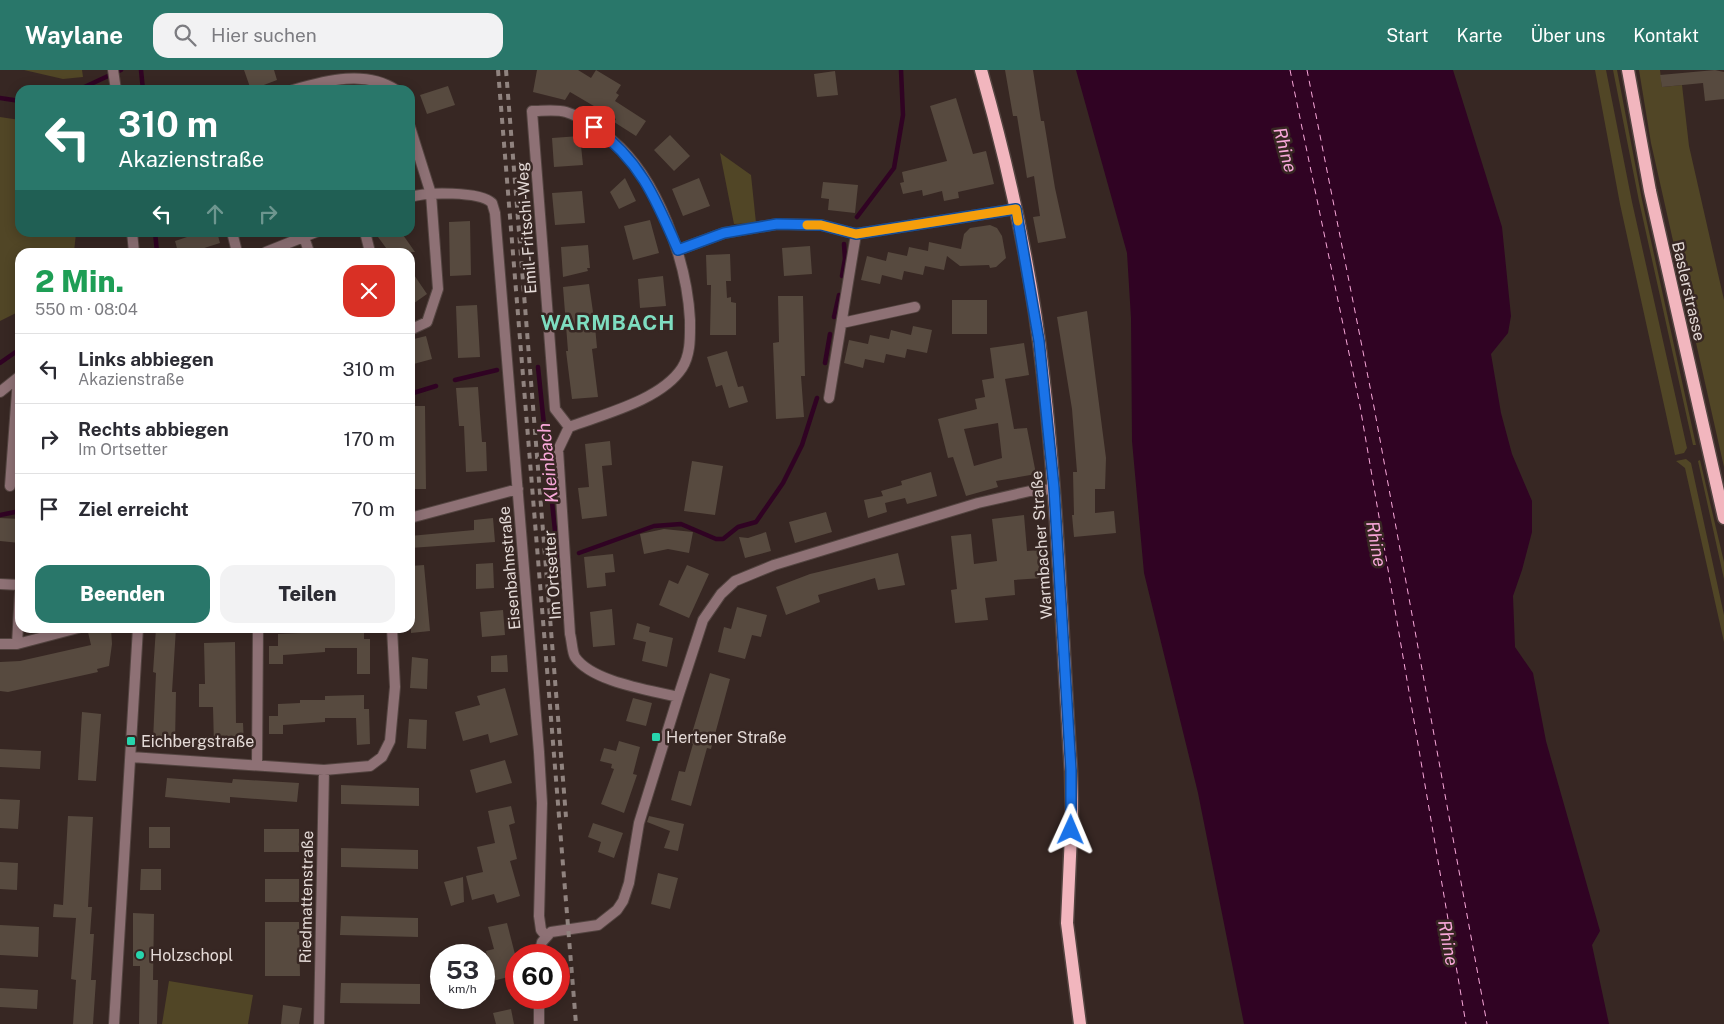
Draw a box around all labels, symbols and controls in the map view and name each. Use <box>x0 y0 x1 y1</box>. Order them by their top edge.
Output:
search box <box>153 13 503 58</box>
text: Waylane <box>25 21 123 49</box>
icon: search <box>171 21 199 49</box>
text: Hier suchen <box>211 24 317 46</box>
text: Start <box>1386 25 1429 46</box>
text: Karte <box>1457 25 1502 46</box>
text: Über uns <box>1530 25 1605 46</box>
text: Kontakt <box>1633 25 1699 46</box>
text: 310 m <box>118 104 218 145</box>
icon: left <box>35 105 100 170</box>
pin <box>573 106 615 148</box>
icon: arrive <box>580 113 608 141</box>
water label: Rhine <box>1269 125 1302 175</box>
text: Akazienstraße <box>118 146 264 172</box>
street label: Emil-Fritschi-Weg <box>512 161 541 295</box>
icon: left <box>148 200 176 228</box>
icon: ahead <box>201 200 229 228</box>
icon: right <box>254 200 282 228</box>
street label: Baslerstrasse <box>1668 240 1709 343</box>
text: 2 Min. <box>35 263 124 299</box>
button: close <box>343 265 395 317</box>
text: 550 m · 08:04 <box>35 300 138 319</box>
district label: WARMBACH <box>540 310 676 335</box>
text: Links abbiegen <box>78 348 214 370</box>
icon: left <box>35 355 63 383</box>
text: 310 m <box>343 358 395 380</box>
text: Akazienstraße <box>78 370 184 389</box>
text: Rechts abbiegen <box>78 418 229 440</box>
water label: Kleinbach <box>533 422 562 504</box>
icon: right <box>35 425 63 453</box>
text: 170 m <box>344 428 395 450</box>
text: Im Ortsetter <box>78 440 168 459</box>
street label: Warmbacher Straße <box>1027 470 1056 620</box>
icon: arrive <box>35 495 63 523</box>
text: Ziel erreicht <box>78 498 189 520</box>
text: 70 m <box>351 498 395 520</box>
street label: Eisenbahnstraße <box>495 505 524 631</box>
water label: Rhine <box>1362 519 1391 569</box>
street label: Im Ortsetter <box>540 530 565 620</box>
button: Beenden <box>35 565 210 623</box>
button: Teilen <box>220 565 395 623</box>
place label: Hertener Straße <box>666 728 787 747</box>
marker: Hertener Straße <box>650 731 662 743</box>
place label: Eichbergstraße <box>141 732 254 751</box>
marker: Eichbergstraße <box>125 735 137 747</box>
position arrow <box>1044 803 1096 855</box>
street label: Riedmattenstraße <box>296 830 317 964</box>
water label: Rhine <box>1434 918 1463 968</box>
speed limit sign: 60 <box>505 944 570 1009</box>
place label: Holzschopl <box>150 946 233 965</box>
marker: Holzschopl <box>134 949 146 961</box>
text: 53 <box>446 955 479 985</box>
text: km/h <box>448 982 477 996</box>

